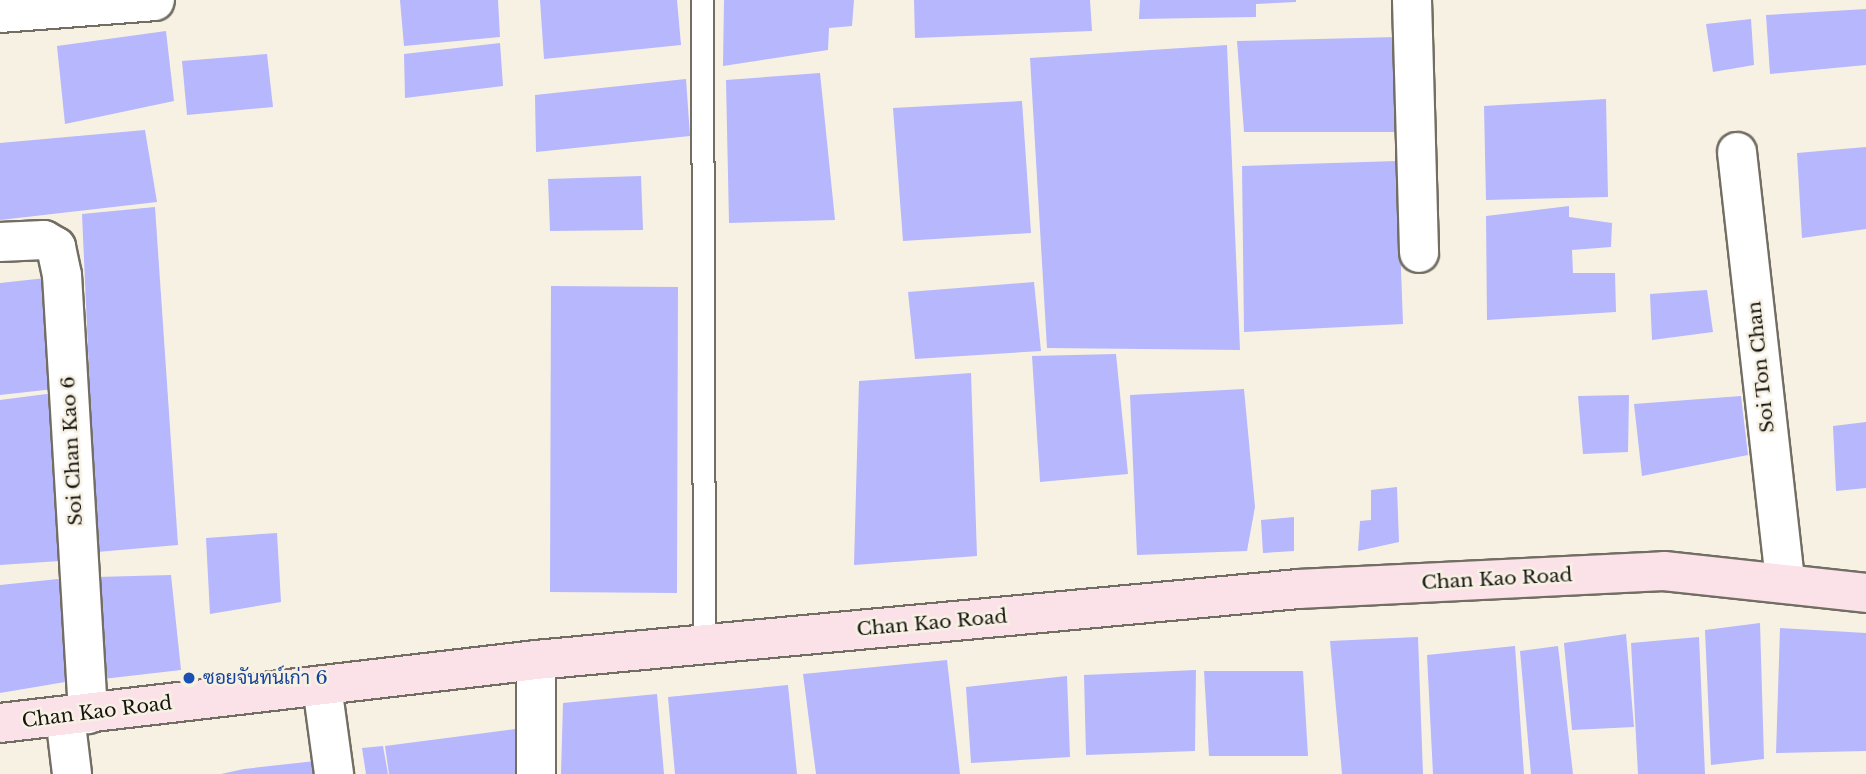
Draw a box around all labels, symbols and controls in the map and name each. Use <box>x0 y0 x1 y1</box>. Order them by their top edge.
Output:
street label: Soi Ton Chan <box>1743 300 1779 434</box>
street label: Soi Chan Kao 6 <box>57 376 87 526</box>
street label: Chan Kao Road <box>1421 564 1573 594</box>
street label: Chan Kao Road <box>856 605 1008 641</box>
place label: ซอยจันทน์เก่า 6 <box>203 667 328 689</box>
marker: ซอยจันทน์เก่า 6 <box>181 670 197 686</box>
street label: Chan Kao Road <box>21 691 173 733</box>

